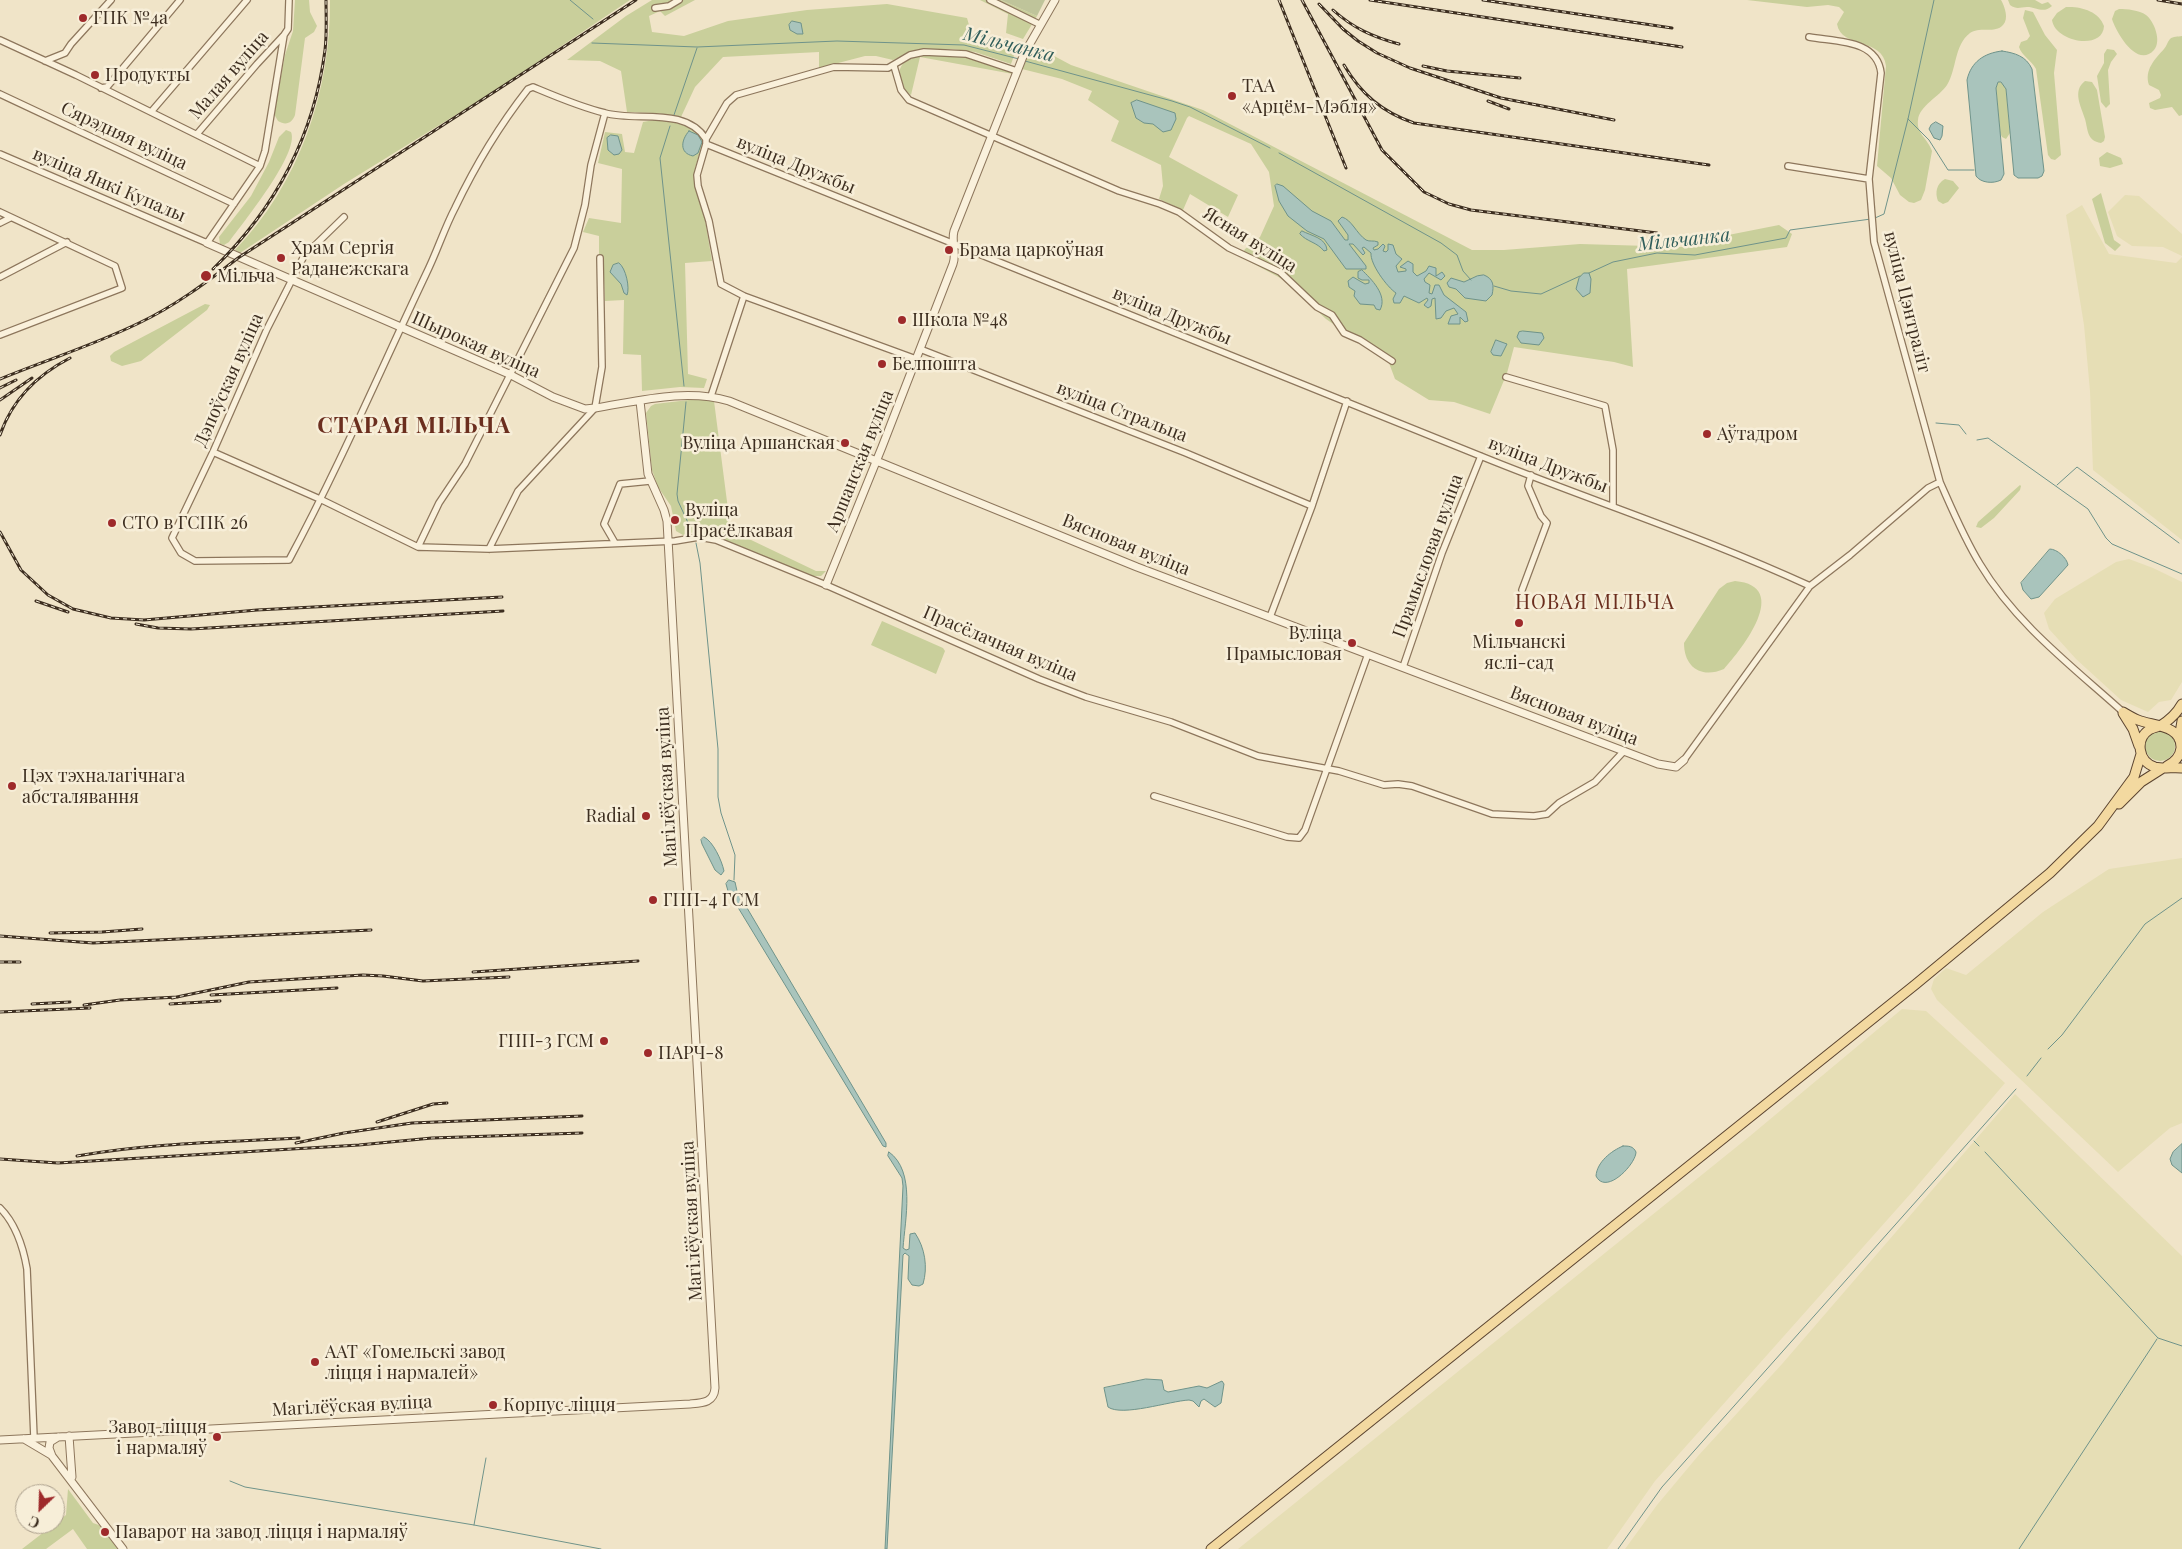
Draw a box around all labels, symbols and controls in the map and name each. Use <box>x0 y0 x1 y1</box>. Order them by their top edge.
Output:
place label: ГПК №4а <box>93 7 168 29</box>
marker: ГПК №4а <box>77 12 89 24</box>
water label: Мільчанка <box>961 23 1057 67</box>
street label: Малая вуліца <box>185 26 273 124</box>
place label: Продукты <box>105 64 190 86</box>
marker: Продукты <box>89 69 101 81</box>
place label: ТАА «Арцём-Мэбля» <box>1242 75 1377 118</box>
marker: ТАА «Арцём-Мэбля» <box>1226 90 1238 102</box>
street label: Сярэдняя вуліца <box>57 97 191 175</box>
street label: вуліца Дружбы <box>733 131 859 199</box>
street label: вуліца Янкі Купалы <box>29 143 189 227</box>
street label: Ясная вуліца <box>1199 203 1301 277</box>
water label: Мільчанка <box>1637 224 1731 256</box>
street label: вуліца Цэнтраліт <box>1879 229 1935 375</box>
place label: Храм Сергія Раданежскага <box>291 237 409 280</box>
place label: Брама царкоўная <box>959 239 1104 261</box>
marker: Брама царкоўная <box>943 244 955 256</box>
marker: Храм Сергія Раданежскага <box>275 252 287 264</box>
place label: Мільча <box>217 265 275 287</box>
marker: Мільча <box>199 269 213 283</box>
street label: вуліца Дружбы <box>1109 282 1235 350</box>
street label: Шырокая вуліца <box>409 307 543 383</box>
place label: Школа №48 <box>912 309 1008 331</box>
street label: Дэпоўская вуліца <box>190 310 268 450</box>
marker: Школа №48 <box>896 314 908 326</box>
place label: Белпошта <box>892 353 977 375</box>
marker: Белпошта <box>876 358 888 370</box>
street label: вуліца Стральца <box>1054 377 1190 447</box>
street label: Аршанская вуліца <box>822 387 898 535</box>
district label: СТАРАЯ МІЛЬЧА <box>316 413 512 439</box>
place label: Аўтадром <box>1717 423 1798 445</box>
marker: Аўтадром <box>1701 428 1713 440</box>
place label: Вуліца Аршанская <box>682 432 835 454</box>
street label: вуліца Дружбы <box>1485 432 1611 498</box>
marker: Вуліца Аршанская <box>839 437 851 449</box>
street label: Прамысловая вуліца <box>1388 471 1468 641</box>
place label: Вуліца Прасёлкавая <box>685 499 793 542</box>
street label: Вясновая вуліца <box>1059 510 1193 580</box>
place label: СТО в ГСПК 26 <box>122 512 248 534</box>
marker: Вуліца Прасёлкавая <box>669 514 681 526</box>
marker: СТО в ГСПК 26 <box>106 517 118 529</box>
district label: НОВАЯ МІЛЬЧА <box>1514 591 1676 615</box>
street label: Прасёлачная вуліца <box>920 602 1080 686</box>
marker: Мільчанскі яслі-сад <box>1513 617 1525 629</box>
place label: Вуліца Прамысловая <box>1226 622 1342 664</box>
place label: Мільчанскі яслі-сад <box>1472 631 1566 674</box>
marker: Вуліца Прамысловая <box>1346 637 1358 649</box>
street label: Вясновая вуліца <box>1507 682 1641 750</box>
street label: Магілёўская вуліца <box>652 706 682 868</box>
place label: Цэх тэхналагічнага абсталявання <box>22 765 185 808</box>
marker: Цэх тэхналагічнага абсталявання <box>6 780 18 792</box>
place label: Radial <box>586 805 636 827</box>
marker: Radial <box>640 810 652 822</box>
place label: ГПП-4 ГСМ <box>663 889 759 911</box>
marker: ГПП-4 ГСМ <box>647 894 659 906</box>
place label: ГПП-3 ГСМ <box>498 1030 594 1052</box>
marker: ГПП-3 ГСМ <box>598 1035 610 1047</box>
place label: ПАРЧ-8 <box>658 1042 724 1064</box>
marker: ПАРЧ-8 <box>642 1047 654 1059</box>
street label: Магілёўская вуліца <box>677 1140 707 1302</box>
place label: ААТ «Гомельскі завод ліцця і нармалей» <box>325 1341 505 1384</box>
marker: ААТ «Гомельскі завод ліцця і нармалей» <box>309 1356 321 1368</box>
street label: Магілёўская вуліца <box>271 1391 433 1421</box>
place label: Корпус ліцця <box>503 1394 616 1416</box>
marker: Корпус ліцця <box>487 1399 499 1411</box>
place label: Завод ліцця і нармаляў <box>108 1416 207 1458</box>
marker: Завод ліцця і нармаляў <box>211 1431 223 1443</box>
north arrow <box>15 1484 65 1534</box>
text: С <box>26 1512 42 1533</box>
place label: Паварот на завод ліцця і нармаляў <box>115 1521 408 1543</box>
marker: Паварот на завод ліцця і нармаляў <box>99 1526 111 1538</box>

